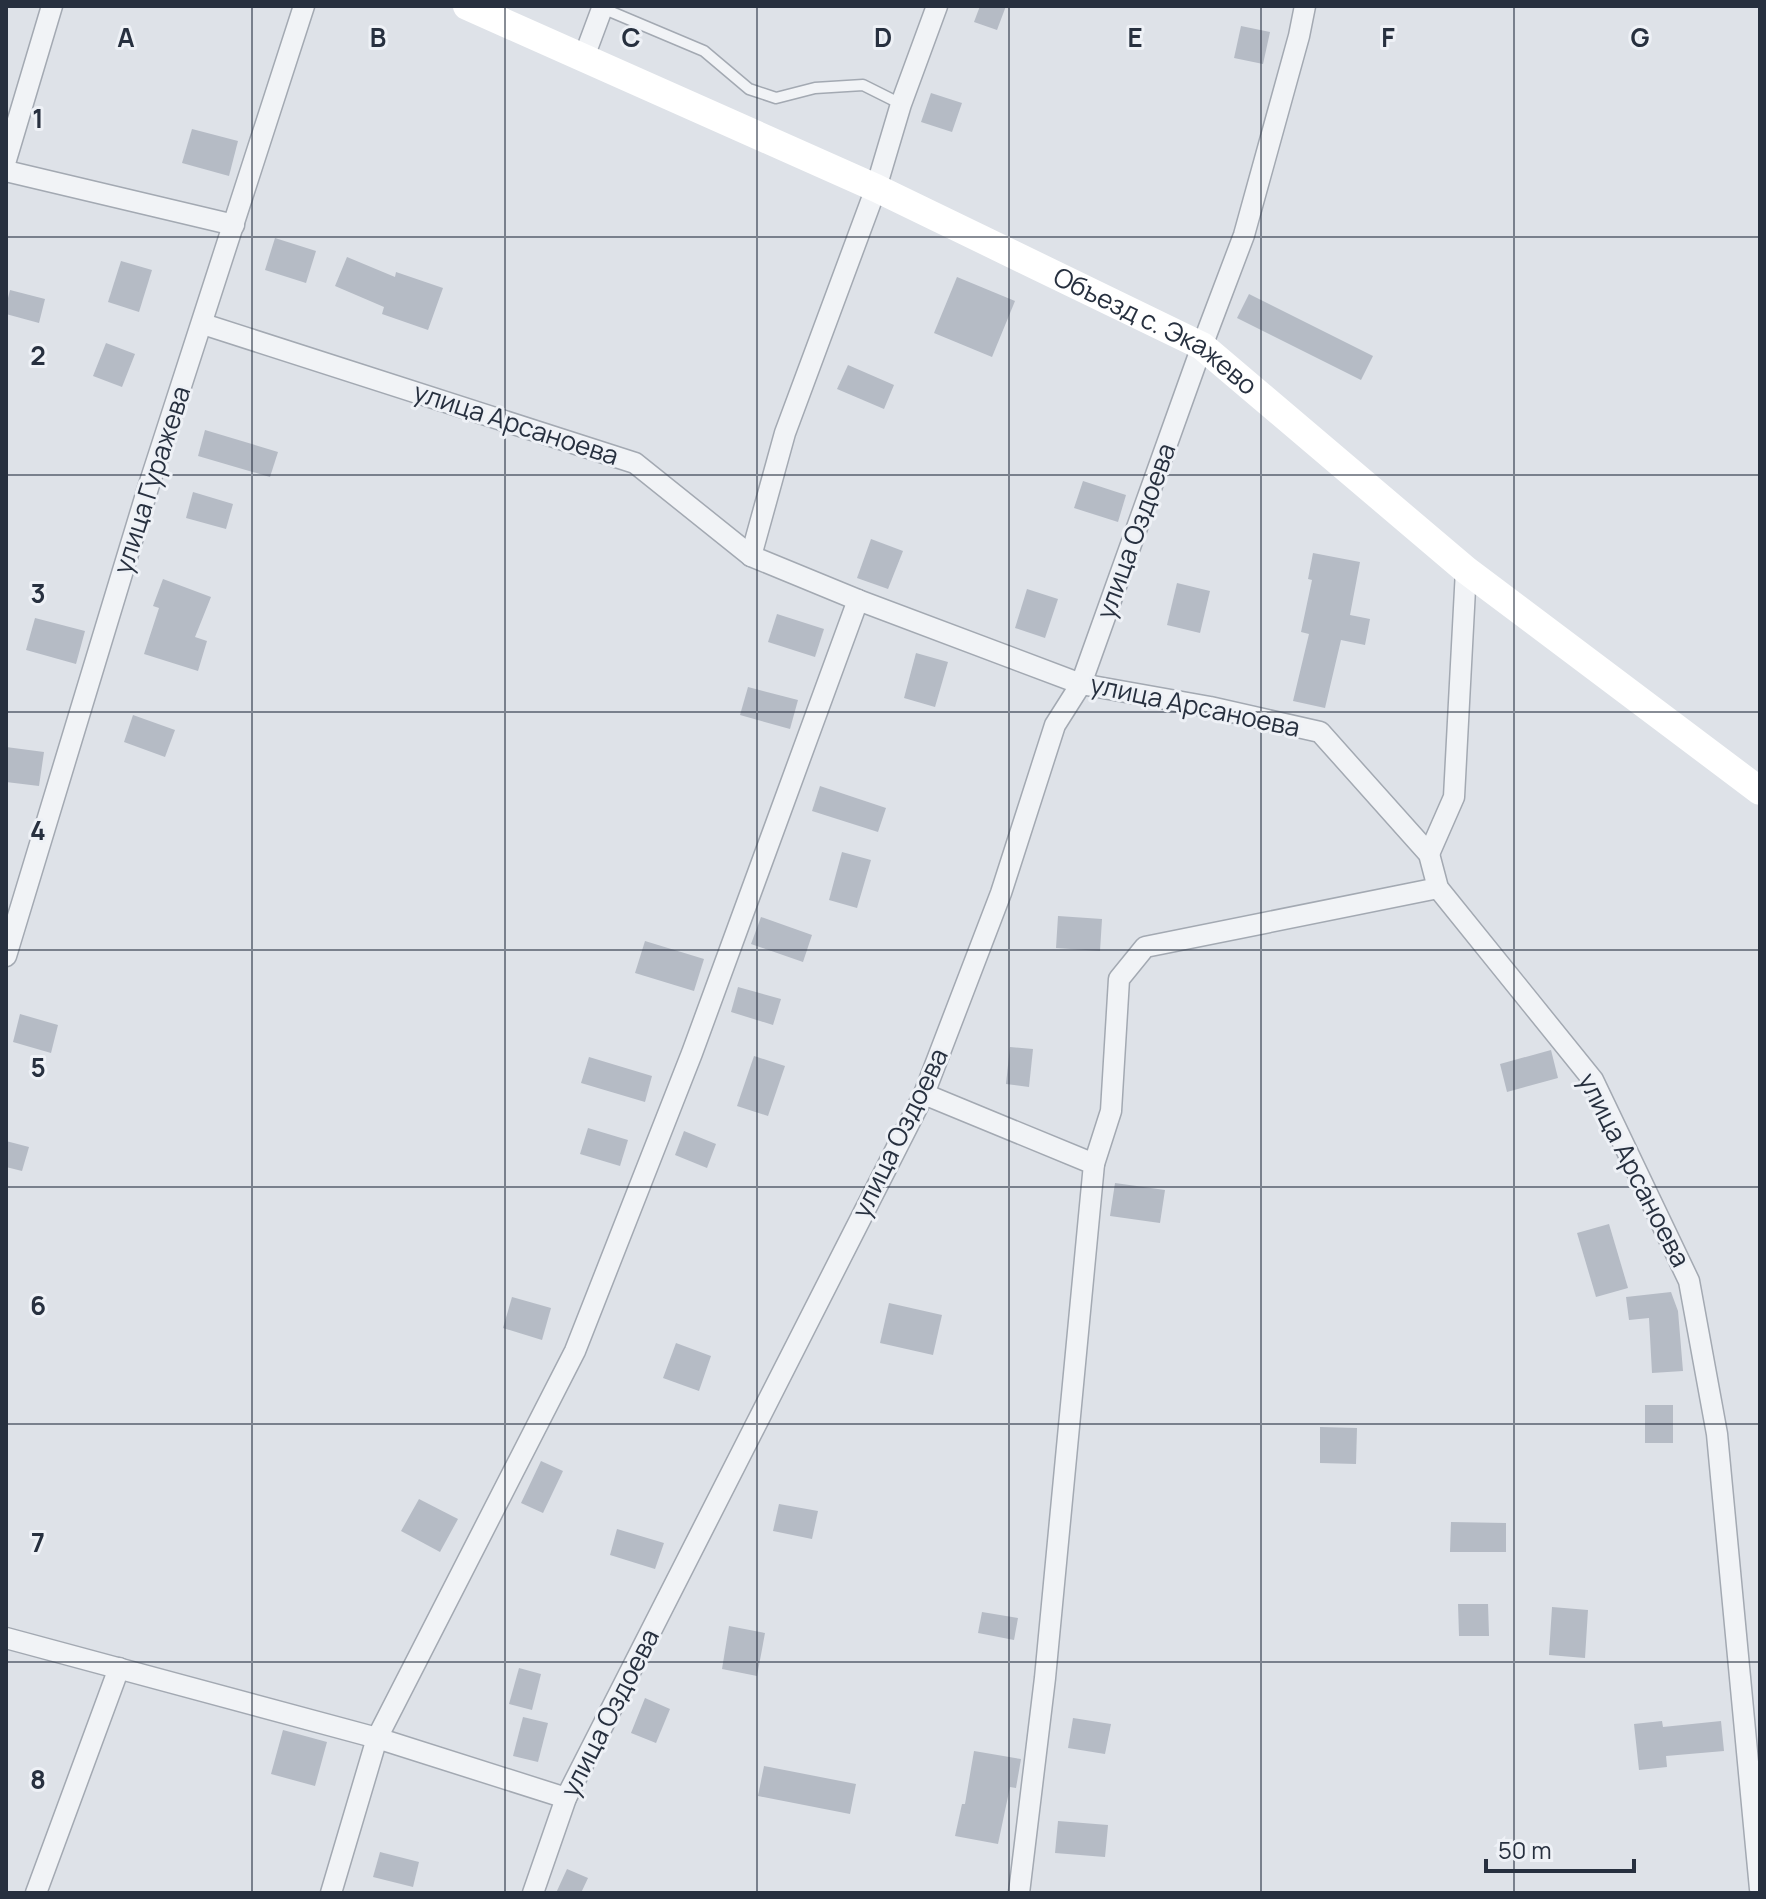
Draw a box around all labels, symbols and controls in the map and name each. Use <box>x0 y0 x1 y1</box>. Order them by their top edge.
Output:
text: A <box>117 19 135 55</box>
text: B <box>370 19 386 55</box>
text: C <box>621 19 641 55</box>
text: D <box>874 19 892 55</box>
text: E <box>1127 19 1143 55</box>
text: F <box>1381 19 1395 55</box>
text: G <box>1630 19 1650 55</box>
text: 1 <box>32 100 44 136</box>
street label: Объезд с. Экажево <box>1048 258 1266 403</box>
text: 2 <box>30 337 46 373</box>
street label: улица Арсаноева <box>409 373 623 473</box>
street label: улица Гуражева <box>104 381 198 578</box>
street label: улица Оздоева <box>1087 438 1184 624</box>
text: 3 <box>30 575 46 611</box>
street label: улица Арсаноева <box>1087 665 1303 745</box>
text: 4 <box>30 812 46 848</box>
street label: улица Оздоева <box>842 1042 956 1223</box>
text: 5 <box>30 1049 46 1085</box>
street label: улица Арсаноева <box>1570 1066 1699 1273</box>
text: 6 <box>30 1287 46 1323</box>
text: 7 <box>31 1524 45 1560</box>
street label: улица Оздоева <box>551 1622 667 1803</box>
text: 8 <box>30 1761 46 1797</box>
scale bar <box>1486 1823 1634 1873</box>
text: 50 m <box>1498 1833 1552 1866</box>

